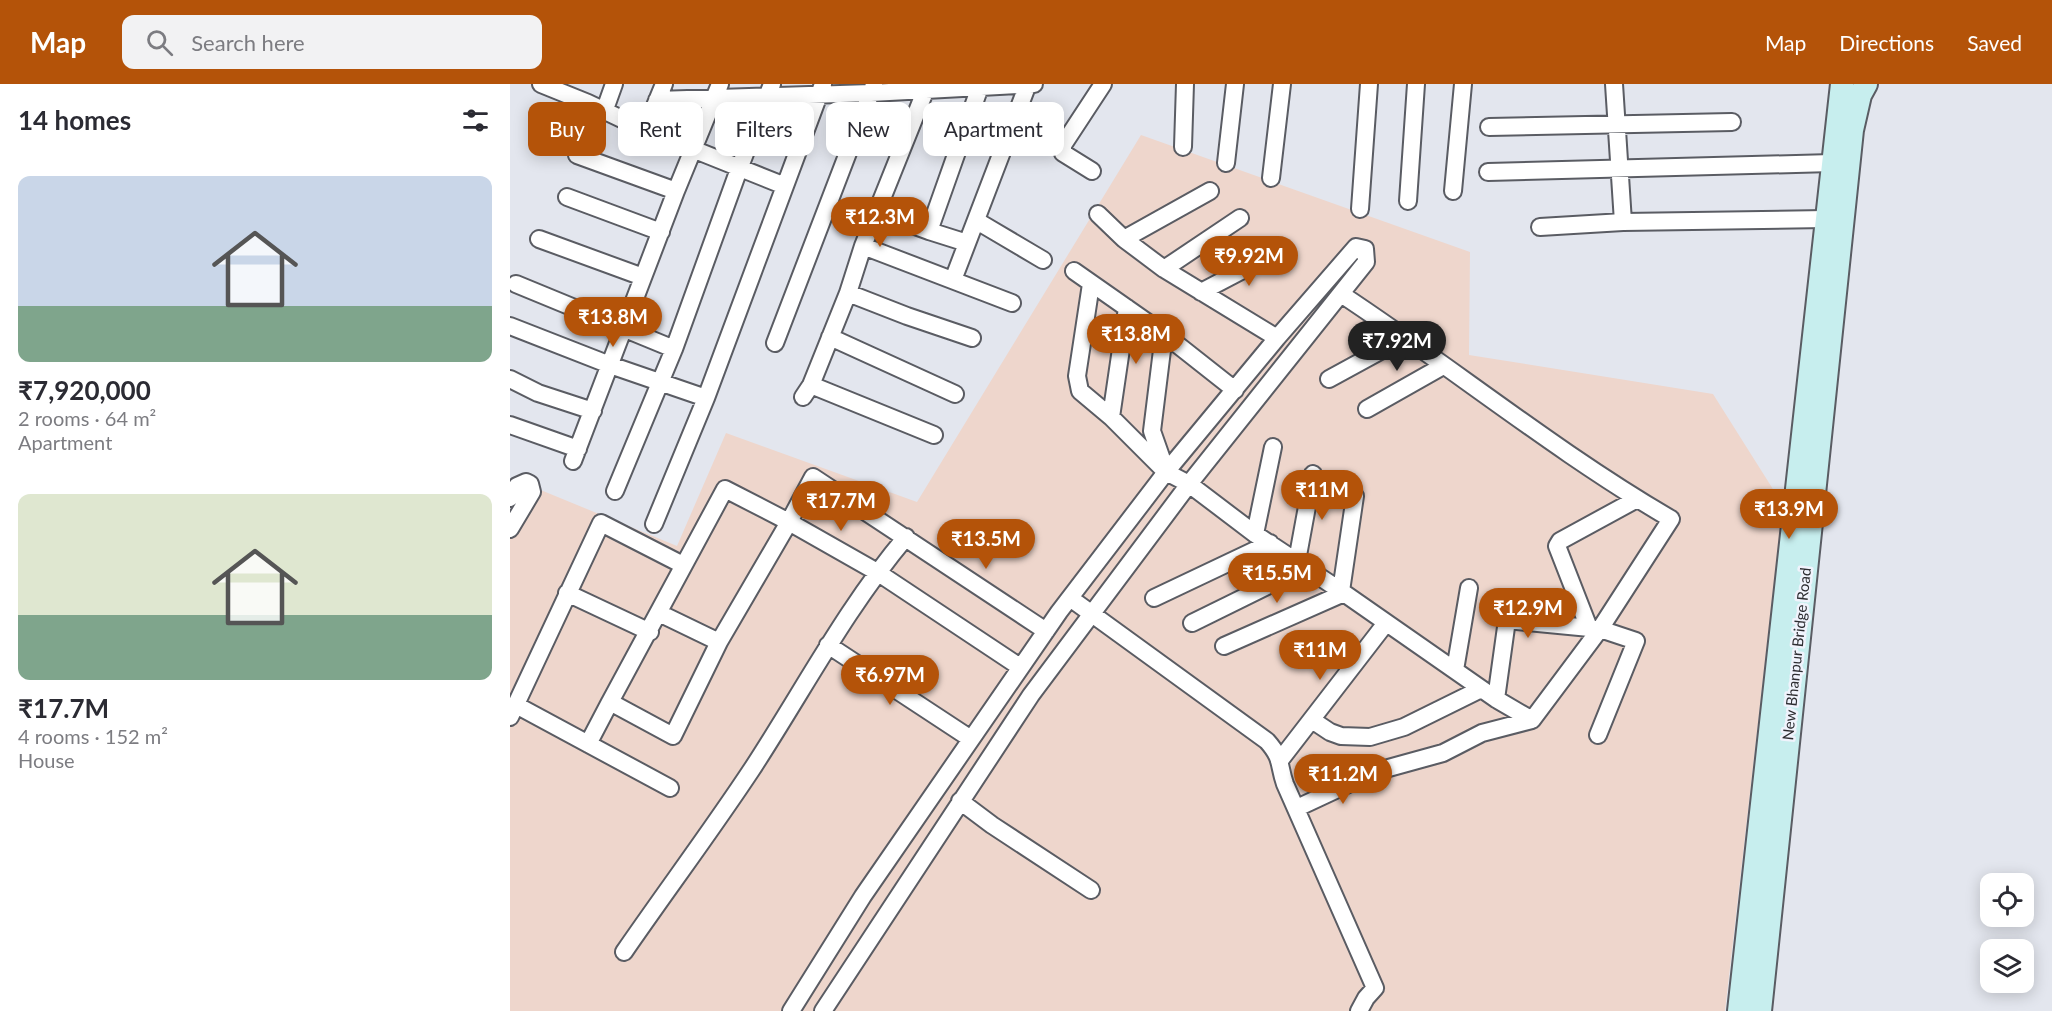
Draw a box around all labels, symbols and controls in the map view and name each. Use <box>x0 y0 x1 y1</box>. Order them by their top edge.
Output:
search box <box>122 15 542 69</box>
text: Map <box>30 25 86 59</box>
icon: search <box>143 26 176 59</box>
text: Search here <box>191 29 305 56</box>
text: Map <box>1765 30 1806 55</box>
text: Directions <box>1839 30 1934 55</box>
text: Saved <box>1967 30 2022 55</box>
chip: Buy <box>528 102 606 156</box>
chip: Rent <box>618 102 703 156</box>
chip: Filters <box>715 102 814 156</box>
chip: New <box>826 102 911 156</box>
chip: Apartment <box>923 102 1064 156</box>
text: 14 homes <box>18 104 131 136</box>
icon: filters <box>459 104 492 137</box>
pin: ₹12.3M <box>831 197 929 248</box>
text: ₹12.3M <box>845 204 915 228</box>
icon: home <box>201 215 309 323</box>
pin: ₹9.92M <box>1200 236 1298 287</box>
text: ₹9.92M <box>1214 243 1284 267</box>
pin: ₹13.8M <box>564 297 662 348</box>
text: ₹13.8M <box>578 304 648 328</box>
pin: ₹13.8M <box>1087 314 1185 365</box>
text: ₹13.8M <box>1101 321 1171 345</box>
pin: ₹7.92M <box>1348 321 1446 372</box>
text: ₹7.92M <box>1362 328 1432 352</box>
text: ₹7,920,000 <box>18 374 151 406</box>
text: 2 rooms · 64 m² <box>18 406 156 430</box>
text: Apartment <box>18 430 112 454</box>
pin: ₹11M <box>1286 470 1358 521</box>
text: ₹11M <box>1295 477 1349 501</box>
pin: ₹17.7M <box>792 481 890 532</box>
text: ₹17.7M <box>806 488 876 512</box>
pin: ₹13.9M <box>1740 489 1838 540</box>
text: ₹13.9M <box>1754 496 1824 520</box>
pin: ₹13.5M <box>937 519 1035 570</box>
text: ₹13.5M <box>951 526 1021 550</box>
icon: home <box>201 533 309 641</box>
pin: ₹15.5M <box>1228 553 1326 604</box>
text: ₹15.5M <box>1242 560 1312 584</box>
street label: New Bhanpur Bridge Road <box>1778 567 1814 741</box>
pin: ₹12.9M <box>1479 588 1577 639</box>
text: ₹12.9M <box>1493 595 1563 619</box>
pin: ₹11M <box>1284 630 1356 681</box>
text: ₹11M <box>1293 637 1347 661</box>
pin: ₹6.97M <box>841 655 939 706</box>
text: ₹6.97M <box>855 662 925 686</box>
text: ₹17.7M <box>18 692 109 724</box>
text: 4 rooms · 152 m² <box>18 724 168 748</box>
text: House <box>18 748 75 772</box>
pin: ₹11.2M <box>1294 754 1392 805</box>
text: ₹11.2M <box>1308 761 1378 785</box>
map controls <box>1980 873 2034 993</box>
button: locate <box>1980 873 2034 927</box>
button: layers <box>1980 939 2034 993</box>

